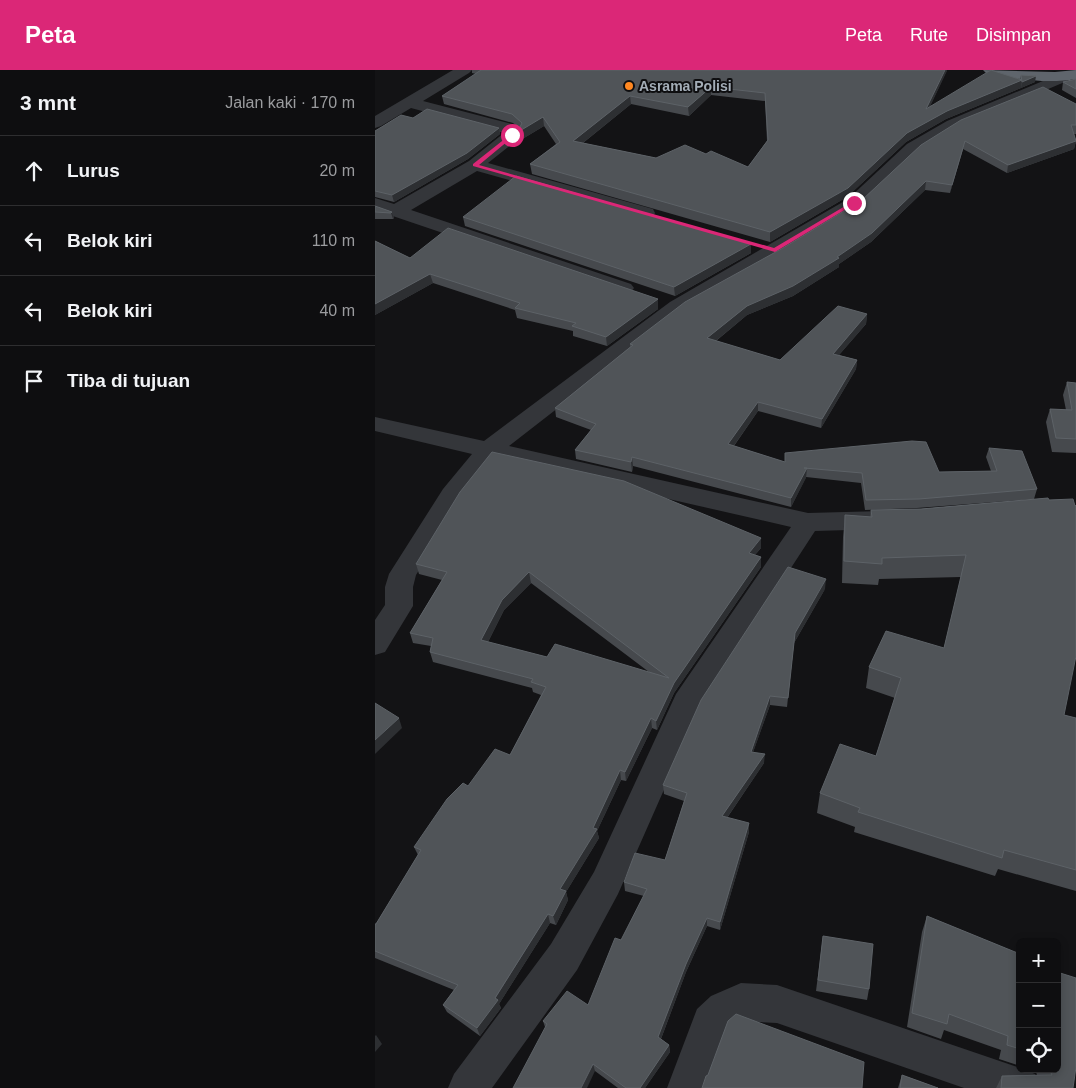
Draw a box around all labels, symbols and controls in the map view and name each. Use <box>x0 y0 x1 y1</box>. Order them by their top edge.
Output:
text: Peta <box>25 21 76 48</box>
text: Peta <box>845 25 882 45</box>
text: Rute <box>910 25 948 45</box>
text: Disimpan <box>976 25 1051 45</box>
place label: Asrama Polisi <box>639 78 732 94</box>
marker: Asrama Polisi <box>623 80 635 92</box>
text: 3 mnt <box>20 91 76 114</box>
text: Jalan kaki · 170 m <box>225 94 355 111</box>
route start <box>501 124 524 147</box>
icon: ahead <box>20 157 48 185</box>
text: Lurus <box>67 160 120 181</box>
text: 20 m <box>319 162 355 179</box>
route end <box>843 192 866 215</box>
icon: left <box>20 227 48 255</box>
text: Belok kiri <box>67 230 153 251</box>
text: 110 m <box>312 232 355 249</box>
icon: left <box>20 297 48 325</box>
text: Belok kiri <box>67 300 153 321</box>
text: 40 m <box>319 302 355 319</box>
icon: arrive <box>20 367 48 395</box>
text: Tiba di tujuan <box>67 370 190 391</box>
map controls <box>1016 938 1061 1073</box>
button: + <box>1016 938 1061 983</box>
button: − <box>1016 983 1061 1028</box>
button: locate <box>1016 1028 1061 1073</box>

